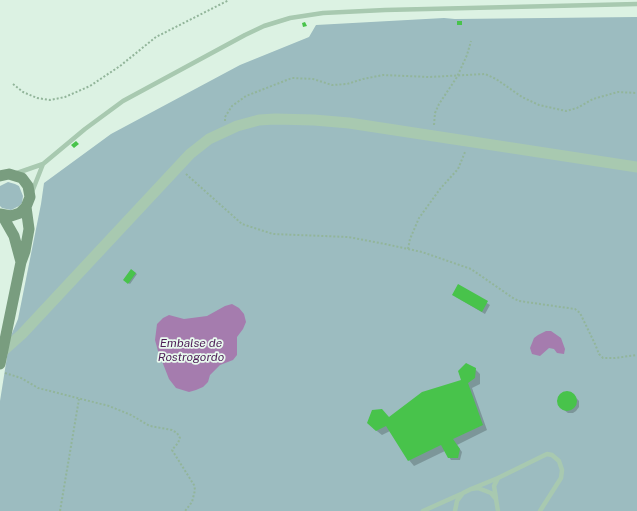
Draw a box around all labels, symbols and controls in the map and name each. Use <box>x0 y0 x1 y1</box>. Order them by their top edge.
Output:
water label: Embalse de Rostrogordo <box>158 336 224 364</box>

